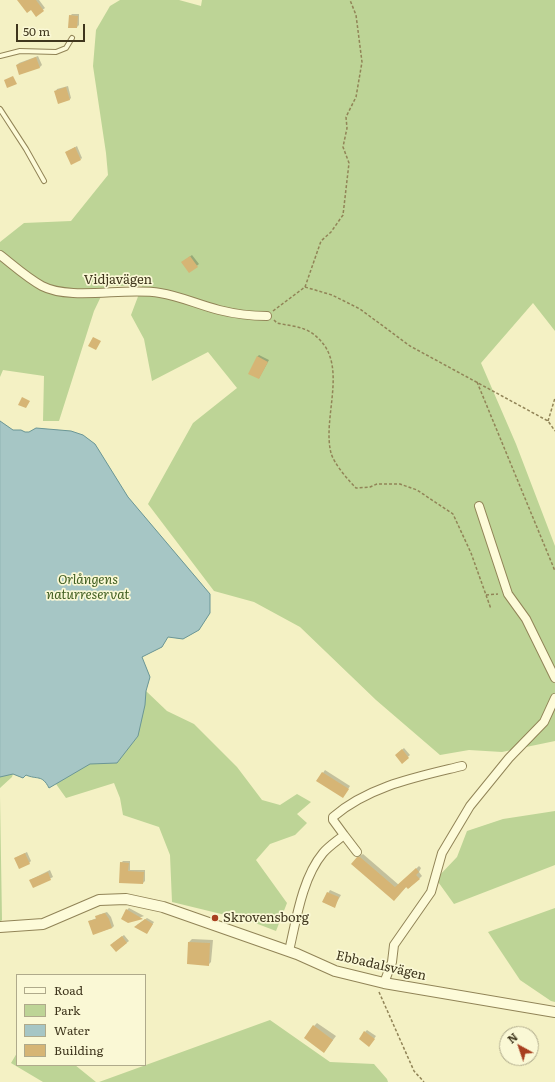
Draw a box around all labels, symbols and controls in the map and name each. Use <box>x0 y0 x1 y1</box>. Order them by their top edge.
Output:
scale bar <box>18 16 87 42</box>
text: 50 m <box>23 22 50 40</box>
street label: Vidjavägen <box>84 272 152 288</box>
park label: Orlångens naturreservat <box>46 572 130 603</box>
place label: Skrovensborg <box>223 910 309 926</box>
marker: Skrovensborg <box>210 913 220 923</box>
street label: Ebbadalsvägen <box>334 948 428 984</box>
legend <box>16 974 146 1066</box>
text: Road <box>54 981 83 999</box>
text: Park <box>54 1001 80 1019</box>
text: Water <box>54 1021 90 1039</box>
north arrow <box>499 1026 539 1066</box>
text: N <box>503 1028 521 1047</box>
text: Building <box>54 1041 103 1059</box>

